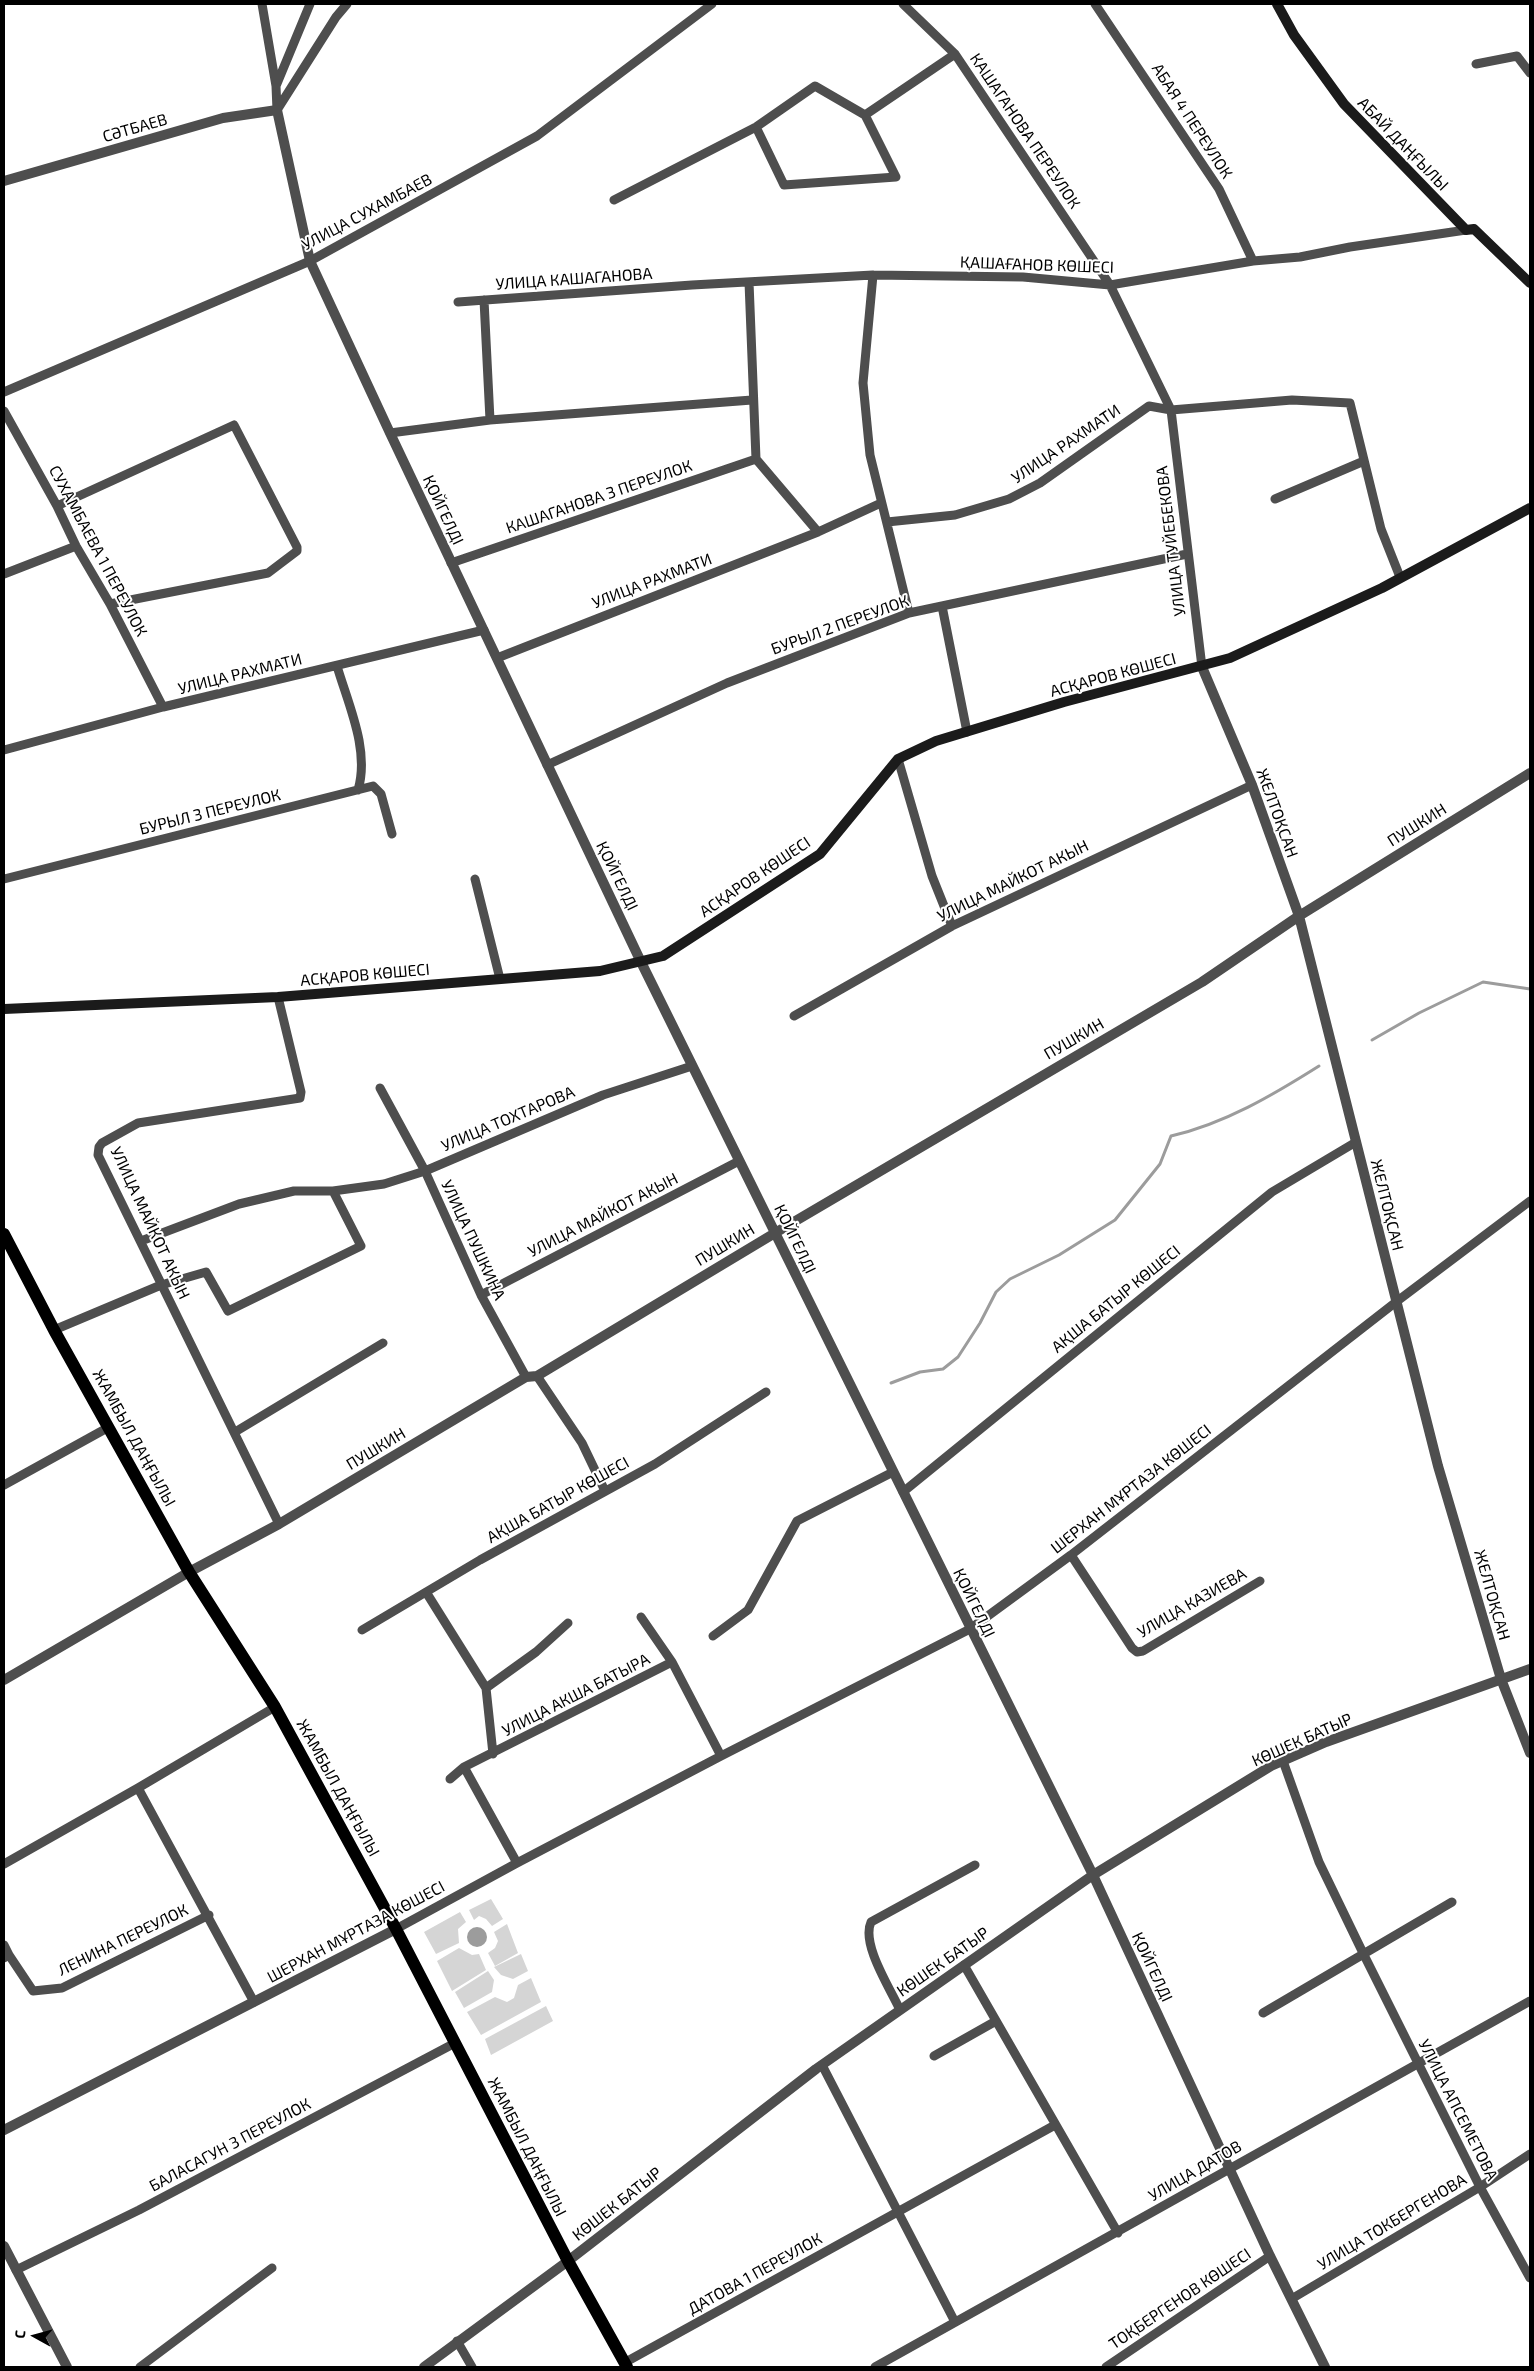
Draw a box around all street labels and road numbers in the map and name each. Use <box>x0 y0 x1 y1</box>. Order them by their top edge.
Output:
street label: КАШАГАНОВА ПЕРЕУЛОК <box>966 50 1084 212</box>
street label: АБАЯ 4 ПЕРЕУЛОК <box>1148 60 1236 182</box>
street label: АБАЙ ДАҢҒЫЛЫ <box>1354 93 1452 195</box>
street label: СӘТБАЕВ <box>100 110 170 146</box>
street label: УЛИЦА СУХАМБАЕВ <box>299 170 435 254</box>
street label: ҚАШАҒАНОВ КӨШЕСІ <box>960 253 1114 277</box>
street label: УЛИЦА КАШАГАНОВА <box>495 264 653 294</box>
street label: УЛИЦА РАХМАТИ <box>1008 401 1124 487</box>
street label: КАШАГАНОВА 3 ПЕРЕУЛОК <box>503 456 695 538</box>
street label: СУХАМБАЕВА 1 ПЕРЕУЛОК <box>45 462 151 640</box>
street label: УЛИЦА ТУЙЕБЕКОВА <box>1152 465 1190 617</box>
street label: ҚОЙГЕЛДІ <box>419 472 467 548</box>
street label: УЛИЦА РАХМАТИ <box>589 549 715 613</box>
street label: БУРЫЛ 2 ПЕРЕУЛОК <box>769 591 911 659</box>
street label: УЛИЦА РАХМАТИ <box>176 649 304 699</box>
street label: АСҚАРОВ КӨШЕСІ <box>1048 649 1178 701</box>
street label: ЖЕЛТОҚСАН <box>1252 766 1302 860</box>
street label: БУРЫЛ 3 ПЕРЕУЛОК <box>137 785 283 839</box>
street label: ПУШКИН <box>1384 799 1450 851</box>
street label: АСҚАРОВ КӨШЕСІ <box>696 833 814 921</box>
street label: УЛИЦА МАЙКОТ АКЫН <box>934 836 1092 926</box>
street label: ҚОЙГЕЛДІ <box>592 838 642 914</box>
street label: АСҚАРОВ КӨШЕСІ <box>300 960 430 990</box>
street label: ПУШКИН <box>1041 1014 1107 1064</box>
street label: УЛИЦА ТОХТАРОВА <box>438 1082 578 1156</box>
street label: УЛИЦА МАЙКОТ АКЫН <box>106 1144 194 1302</box>
street label: ЖЕЛТОҚСАН <box>1366 1157 1408 1253</box>
street label: УЛИЦА МАЙКОТ АКЫН <box>525 1169 681 1261</box>
street label: УЛИЦА ПУШКИНА <box>437 1177 509 1303</box>
street label: ҚОЙГЕЛДІ <box>770 1201 820 1277</box>
street label: ПУШКИН <box>692 1220 758 1270</box>
street label: АҚША БАТЫР КӨШЕСІ <box>1048 1241 1184 1357</box>
street label: ЖАМБЫЛ ДАҢҒЫЛЫ <box>88 1366 180 1510</box>
street label: ШЕРХАН МҰРТАЗА КӨШЕСІ <box>1047 1420 1215 1558</box>
street label: ПУШКИН <box>343 1424 409 1474</box>
street label: АҚША БАТЫР КӨШЕСІ <box>483 1453 633 1547</box>
street label: ЖЕЛТОҚСАН <box>1470 1547 1514 1643</box>
street label: УЛИЦА КАЗИЕВА <box>1134 1564 1250 1642</box>
street label: ҚОЙГЕЛДІ <box>949 1565 999 1641</box>
street label: УЛИЦА АКША БАТЫРА <box>499 1649 653 1741</box>
street label: КӨШЕК БАТЫР <box>1249 1709 1355 1771</box>
street label: ЖАМБЫЛ ДАҢҒЫЛЫ <box>292 1716 384 1860</box>
street label: ШЕРХАН МҰРТАЗА КӨШЕСІ <box>264 1877 448 1987</box>
street label: ЛЕНИНА ПЕРЕУЛОК <box>55 1900 191 1980</box>
street label: КӨШЕК БАТЫР <box>893 1923 993 2001</box>
street label: ҚОЙГЕЛДІ <box>1128 1929 1176 2005</box>
street label: УЛИЦА АПСЕМЕТОВА <box>1414 2036 1502 2184</box>
street label: ЖАМБЫЛ ДАҢҒЫЛЫ <box>484 2074 570 2220</box>
street label: БАЛАСАГУН 3 ПЕРЕУЛОК <box>146 2094 314 2196</box>
street label: УЛИЦА ДАТОВ <box>1145 2137 1245 2205</box>
street label: КӨШЕК БАТЫР <box>569 2163 665 2245</box>
street label: УЛИЦА ТОКБЕРГЕНОВА <box>1314 2170 1470 2274</box>
street label: ДАТОВА 1 ПЕРЕУЛОК <box>685 2229 825 2319</box>
street label: ТОҚБЕРГЕНОВ КӨШЕСІ <box>1105 2244 1255 2354</box>

